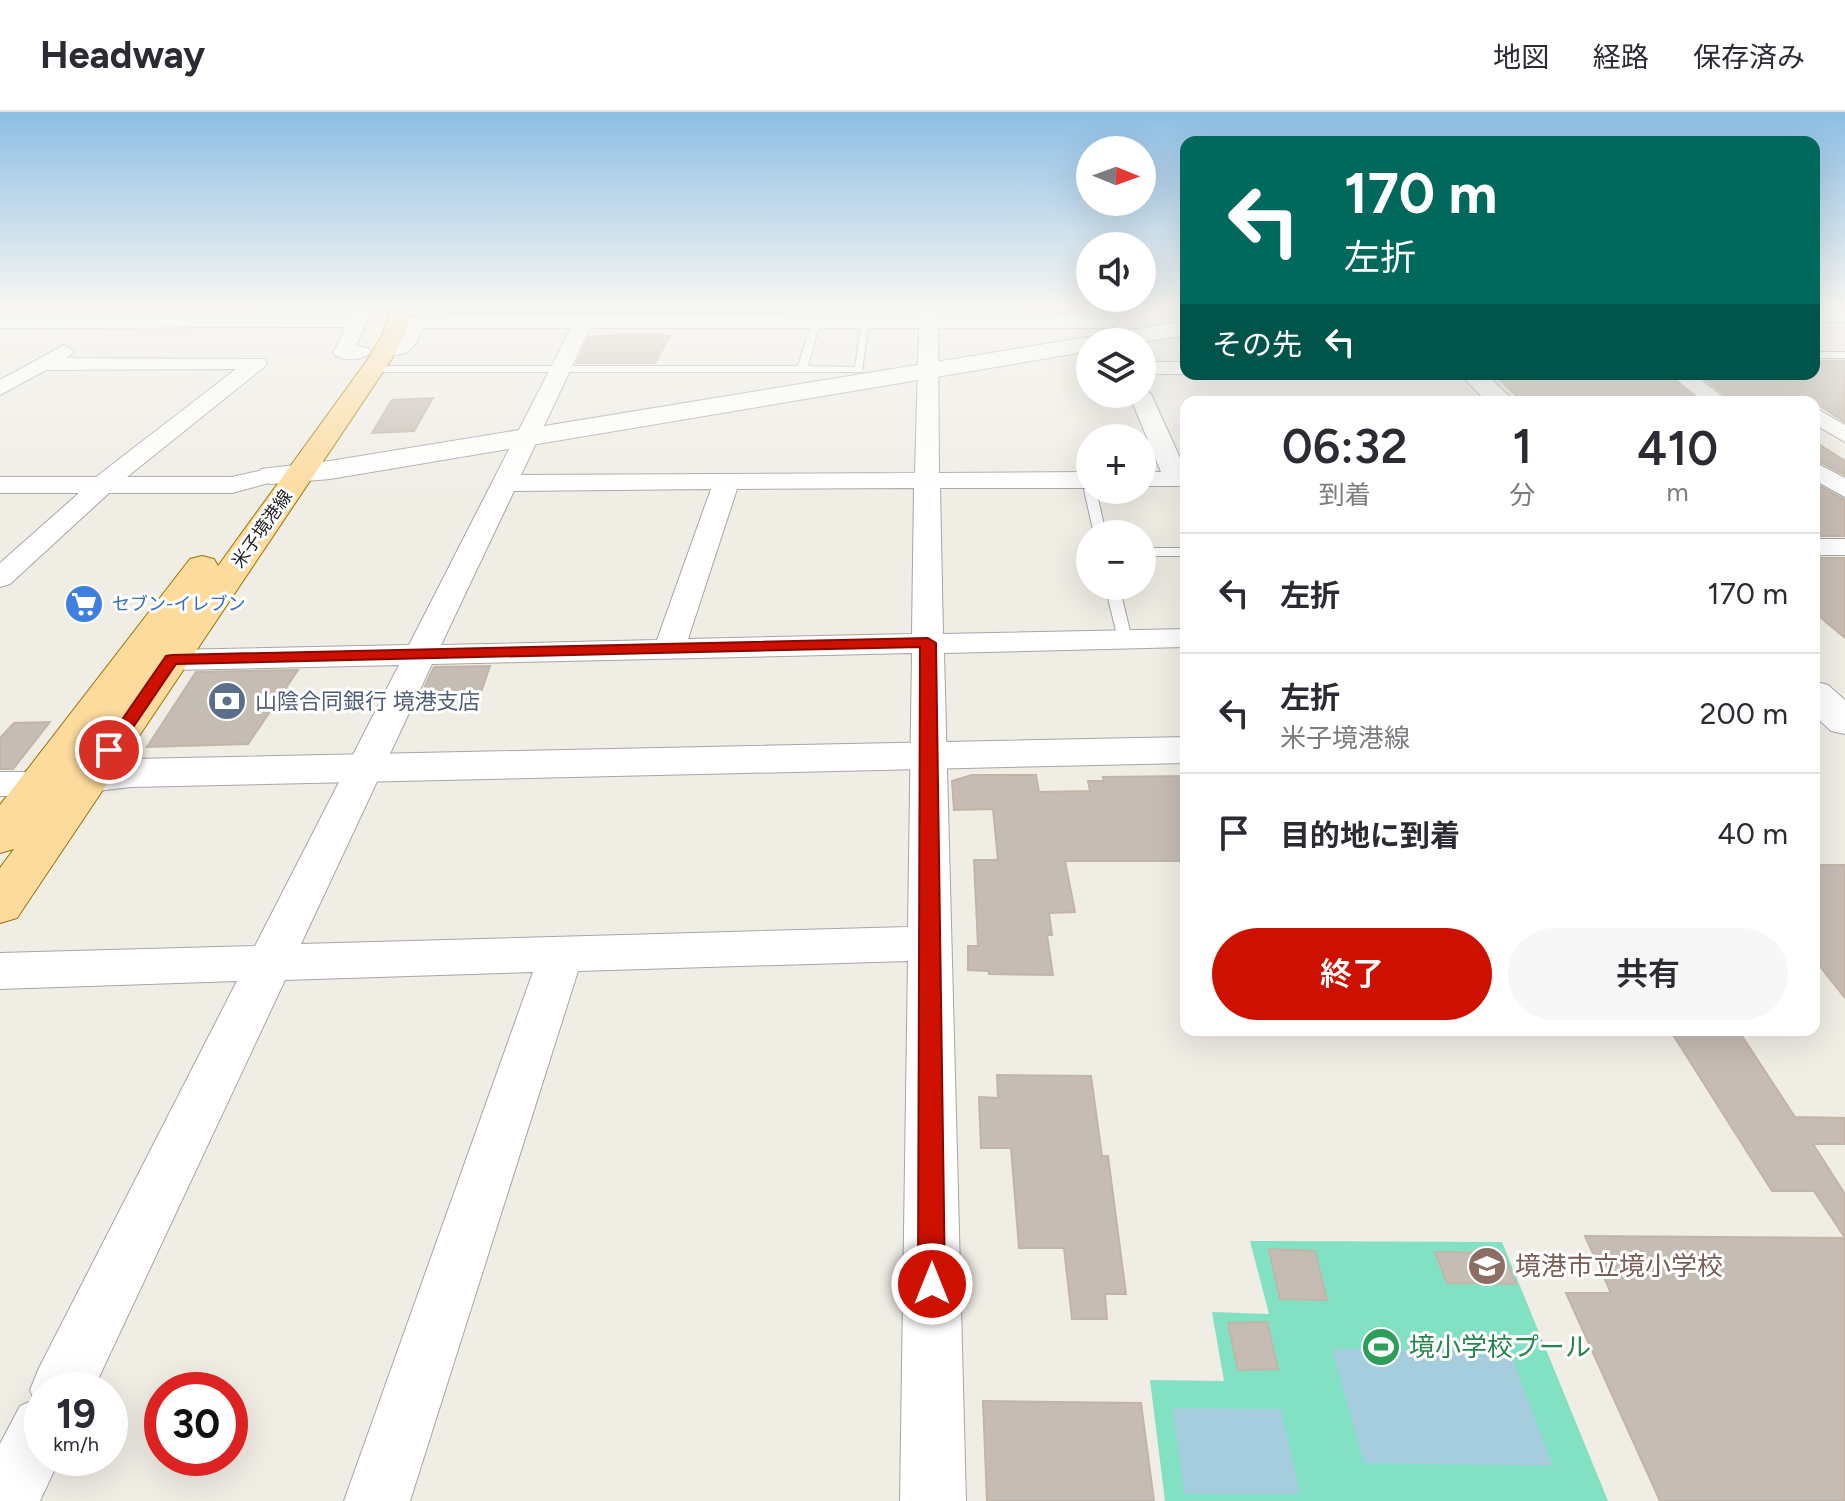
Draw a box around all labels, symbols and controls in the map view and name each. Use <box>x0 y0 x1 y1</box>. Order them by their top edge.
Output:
text: Headway <box>40 32 205 78</box>
text: 地図 <box>1493 40 1549 74</box>
text: 経路 <box>1593 40 1649 74</box>
text: 保存済み <box>1693 40 1805 74</box>
north arrow <box>1076 136 1156 216</box>
map controls <box>1076 136 1156 600</box>
text: 170 m <box>1344 160 1497 227</box>
icon: left <box>1212 168 1316 272</box>
button: sound <box>1076 232 1156 312</box>
text: 左折 <box>1344 236 1416 279</box>
icon: left <box>1318 320 1362 364</box>
text: その先 <box>1212 326 1302 363</box>
button: layers <box>1076 328 1156 408</box>
text: 06:32 <box>1282 417 1408 475</box>
text: 1 <box>1512 417 1532 475</box>
text: 410 <box>1637 419 1718 477</box>
button: + <box>1076 424 1156 504</box>
text: m <box>1667 476 1689 508</box>
text: 到着 <box>1319 479 1371 511</box>
text: 分 <box>1509 479 1535 511</box>
street label: 米子境港線 <box>227 486 297 572</box>
button: − <box>1076 520 1156 600</box>
icon: left <box>1212 571 1256 615</box>
text: 170 m <box>1707 575 1788 612</box>
text: 左折 <box>1280 577 1340 614</box>
supermarket icon: セブン-イレブン <box>63 583 105 625</box>
place label: セブン-イレブン <box>112 593 246 615</box>
text: 左折 <box>1280 679 1340 716</box>
bank icon: 山陰合同銀行 境港支店 <box>206 680 248 722</box>
place label: 山陰合同銀行 境港支店 <box>255 688 480 715</box>
icon: left <box>1212 691 1256 735</box>
text: 200 m <box>1700 695 1788 732</box>
pin <box>75 716 143 784</box>
text: 米子境港線 <box>1280 722 1410 754</box>
icon: arrive <box>87 728 131 772</box>
icon: arrive <box>1212 811 1256 855</box>
text: 40 m <box>1717 815 1788 852</box>
text: 目的地に到着 <box>1280 817 1460 854</box>
button: 終了 <box>1212 928 1492 1020</box>
button: 共有 <box>1508 928 1788 1020</box>
position arrow <box>890 1242 974 1326</box>
school or university icon: 境港市立境小学校 <box>1466 1245 1508 1287</box>
place label: 境港市立境小学校 <box>1515 1250 1723 1282</box>
sports icon: 境小学校プール <box>1360 1326 1402 1368</box>
place label: 境小学校プール <box>1409 1331 1591 1363</box>
speed limit sign: 30 <box>144 1372 248 1476</box>
text: 19 <box>56 1390 96 1438</box>
text: km/h <box>53 1432 99 1456</box>

